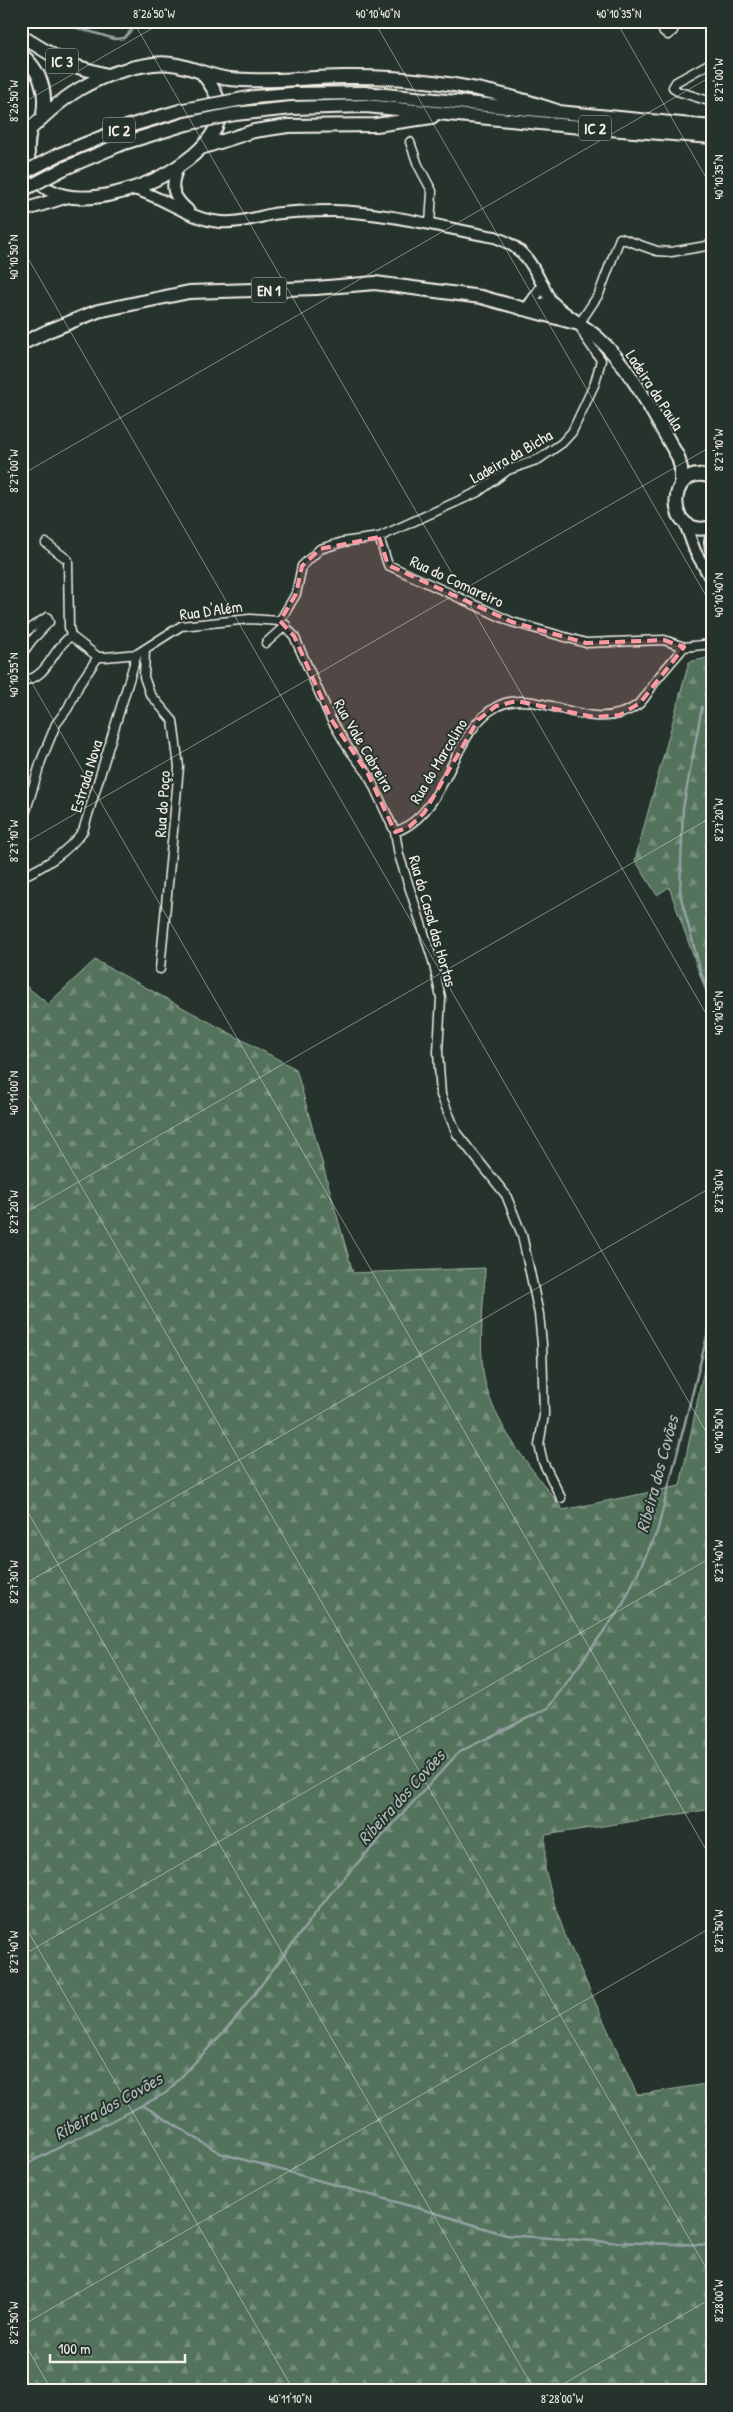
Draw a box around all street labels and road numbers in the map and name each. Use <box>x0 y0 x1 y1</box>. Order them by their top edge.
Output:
road number: IC 3 <box>46 48 78 74</box>
road number: IC 2 <box>579 116 611 140</box>
road number: IC 2 <box>103 118 135 142</box>
road number: EN 1 <box>252 278 286 302</box>
street label: Ladeira da Paula <box>621 346 689 434</box>
street label: Ladeira da Bicha <box>466 424 556 488</box>
street label: Rua do Comareiro <box>407 550 508 613</box>
street label: Rua D'Além <box>178 595 244 625</box>
street label: Rua Vale Cabreira <box>329 695 399 795</box>
street label: Rua do Marcolino <box>404 714 472 808</box>
street label: Estrada Nova <box>65 737 107 815</box>
street label: Rua do Poço <box>149 769 175 838</box>
street label: Rua do Casal das Hortas <box>404 853 462 989</box>

